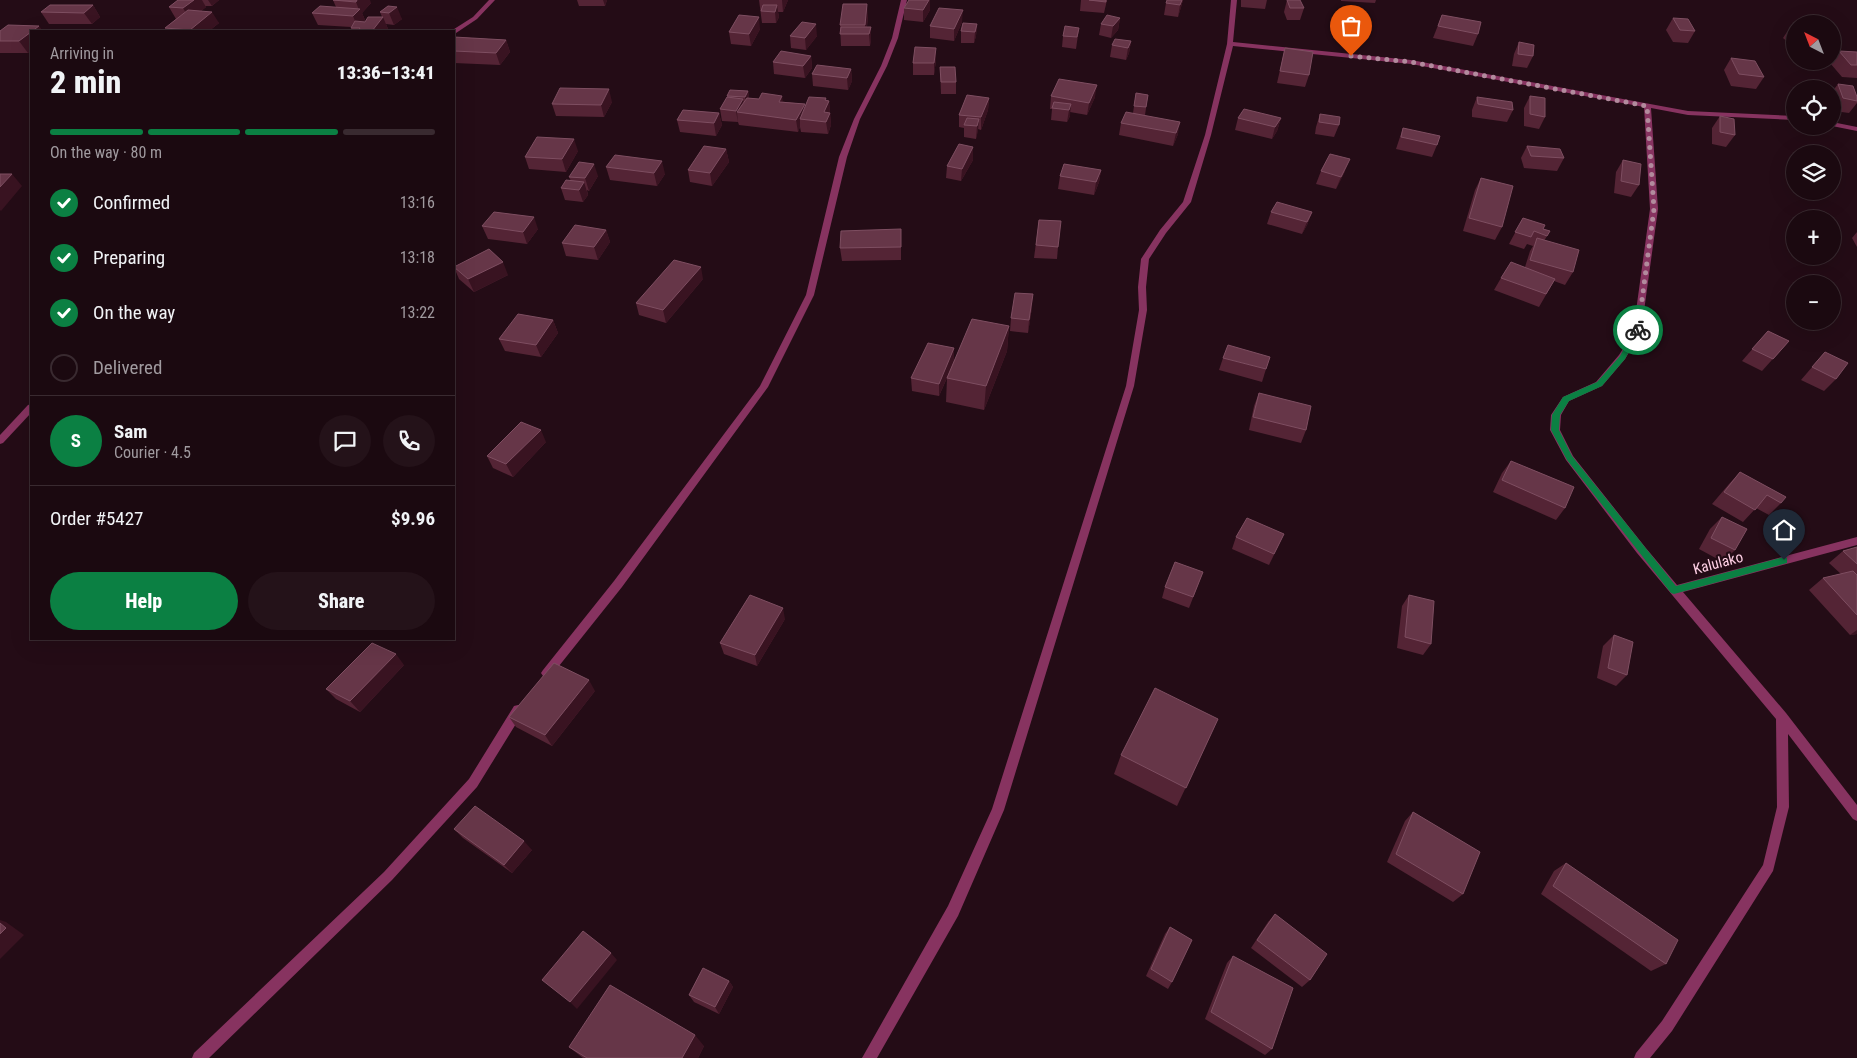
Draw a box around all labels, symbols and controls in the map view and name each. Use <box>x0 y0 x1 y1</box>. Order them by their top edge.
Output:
pin <box>1330 5 1372 56</box>
icon: bag <box>1337 12 1365 40</box>
north arrow <box>1786 15 1841 70</box>
map controls <box>1786 15 1841 330</box>
text: Arriving in <box>50 44 114 63</box>
text: 13:36–13:41 <box>337 61 435 84</box>
text: 2 min <box>50 63 121 101</box>
button: locate <box>1786 80 1841 135</box>
text: On the way · 80 m <box>50 143 162 162</box>
button: layers <box>1786 145 1841 200</box>
icon: check <box>50 189 78 217</box>
text: Confirmed <box>93 191 170 214</box>
text: 13:16 <box>400 193 435 212</box>
button: + <box>1786 210 1841 265</box>
icon: check <box>50 244 78 272</box>
text: Preparing <box>93 246 165 269</box>
text: 13:18 <box>400 248 435 267</box>
button: − <box>1786 275 1841 330</box>
icon: check <box>50 299 78 327</box>
text: On the way <box>93 301 175 324</box>
text: 13:22 <box>400 303 435 322</box>
courier <box>1613 305 1663 355</box>
icon: bike <box>1624 316 1652 344</box>
text: Delivered <box>93 356 162 379</box>
button: chat <box>319 415 371 467</box>
button: phone <box>383 415 435 467</box>
text: Sam <box>114 420 147 443</box>
text: S <box>71 429 81 452</box>
text: Courier · 4.5 <box>114 443 191 462</box>
text: Order #5427 <box>50 507 143 530</box>
text: $9.96 <box>391 507 435 530</box>
pin <box>1763 509 1805 560</box>
icon: home <box>1770 516 1798 544</box>
street label: Kalulako <box>1691 548 1745 578</box>
button: Help <box>50 572 238 630</box>
button: Share <box>248 572 435 630</box>

